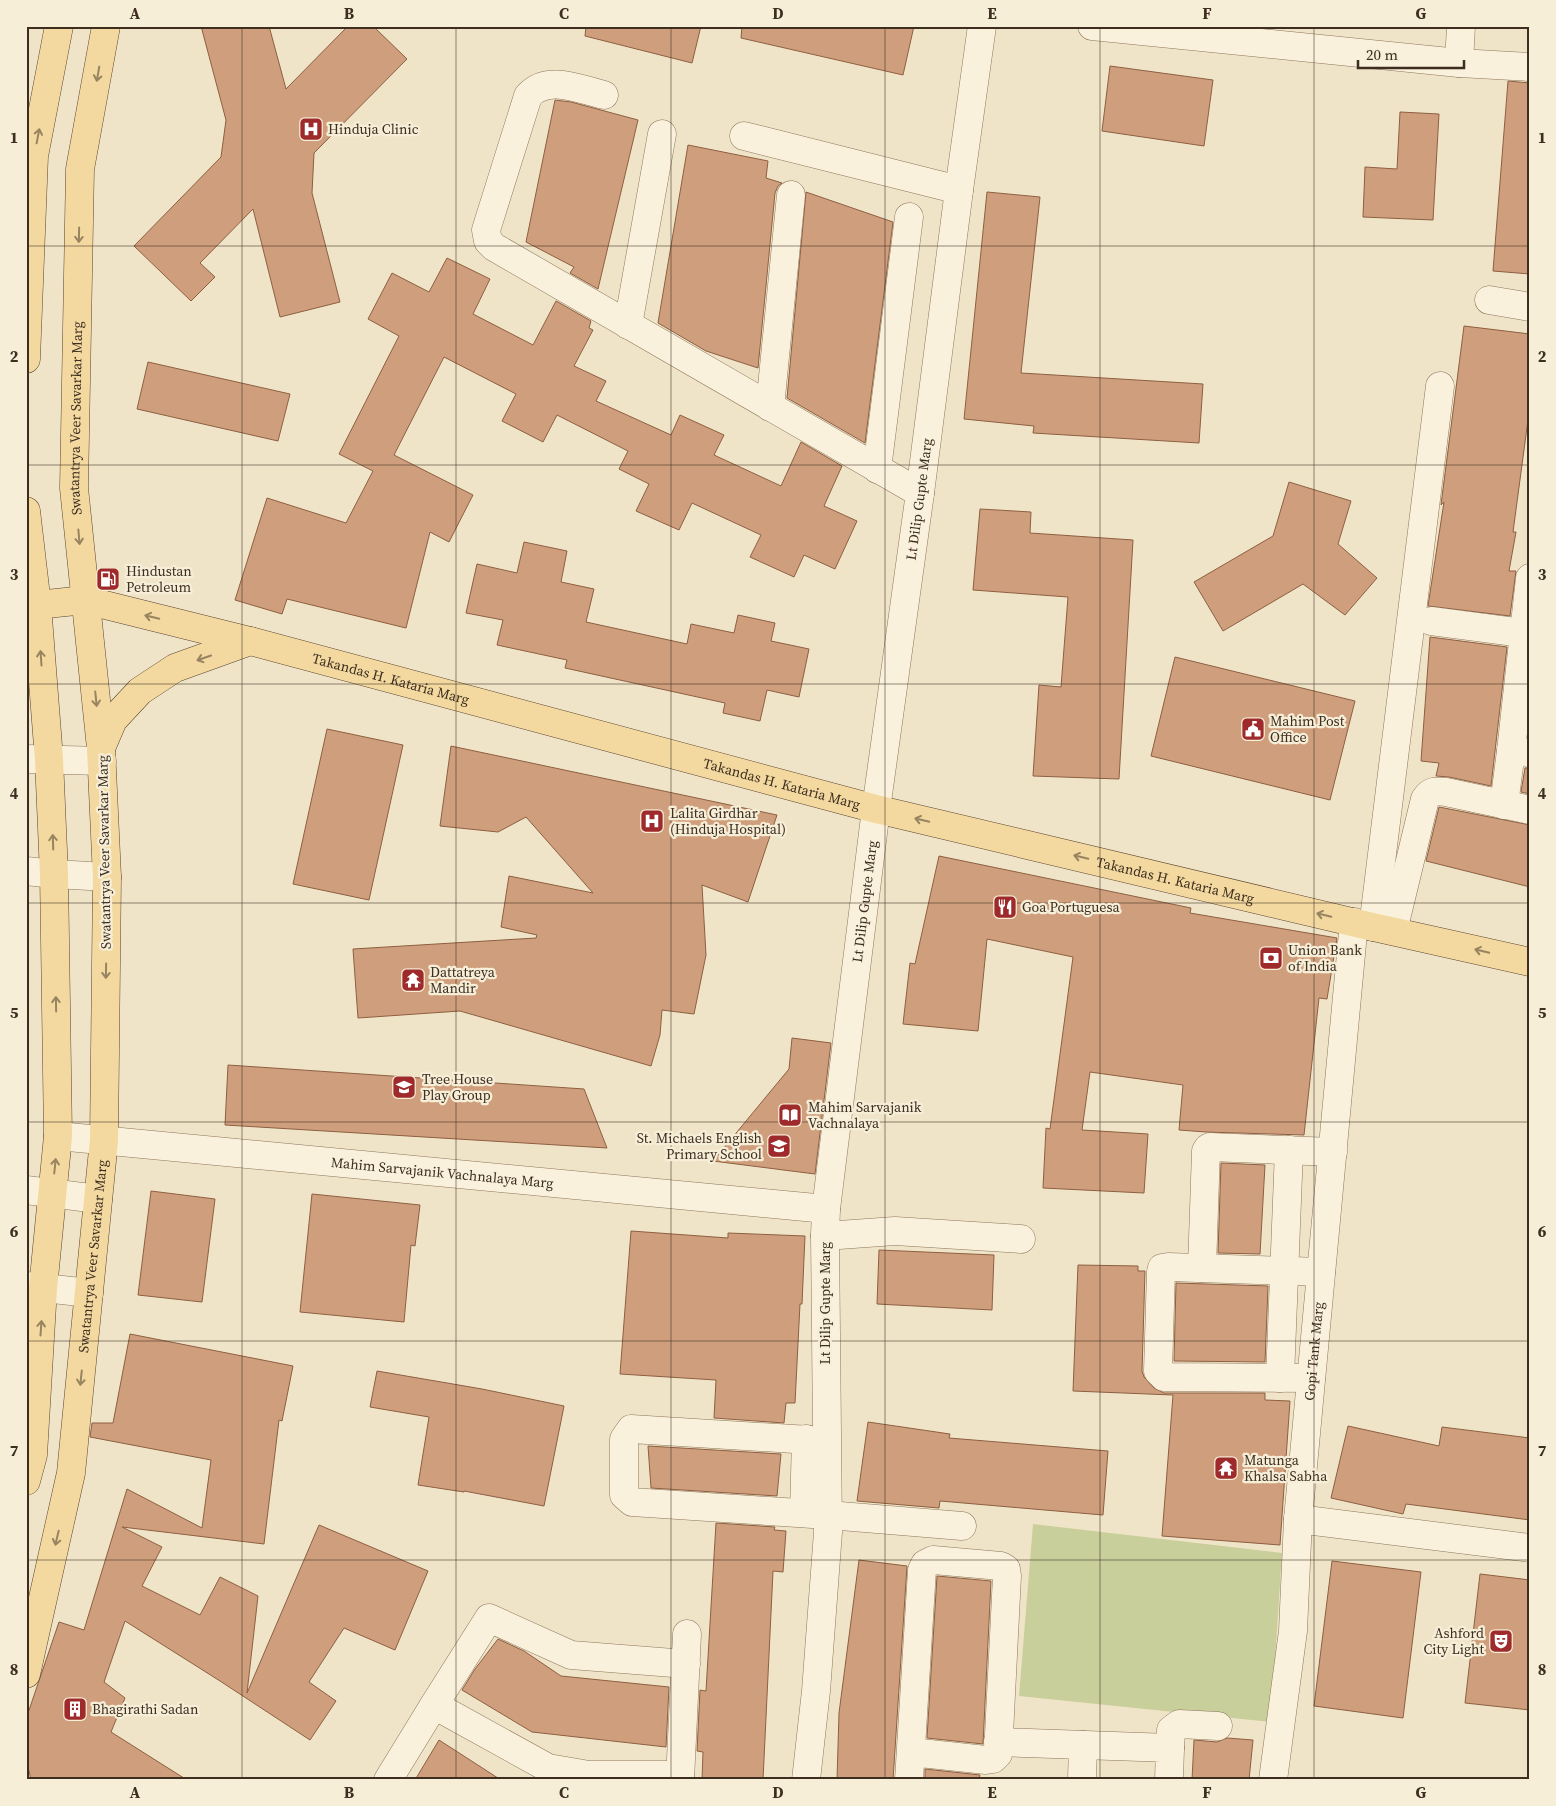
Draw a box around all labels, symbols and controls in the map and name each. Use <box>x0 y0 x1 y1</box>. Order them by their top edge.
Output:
text: A <box>130 2 141 24</box>
text: B <box>344 2 355 24</box>
text: C <box>559 2 569 24</box>
text: D <box>772 2 784 24</box>
text: E <box>987 2 997 24</box>
text: F <box>1202 2 1212 24</box>
text: G <box>1416 2 1427 24</box>
scale bar <box>1358 38 1465 70</box>
text: 20 m <box>1366 44 1398 65</box>
one-way arrow <box>92 66 102 82</box>
hospital icon: Hinduja Clinic <box>298 116 324 142</box>
place label: Hinduja Clinic <box>328 119 419 139</box>
text: 1 <box>10 126 18 148</box>
text: 1 <box>1538 126 1546 148</box>
one-way arrow <box>33 128 43 144</box>
one-way arrow <box>74 226 84 243</box>
street label: Swatantrya Veer Savarkar Marg <box>64 321 87 516</box>
text: 2 <box>10 345 19 367</box>
text: 2 <box>1538 345 1547 367</box>
street label: Lt Dilip Gupte Marg <box>901 437 937 561</box>
one-way arrow <box>74 529 84 545</box>
place label: Hindustan Petroleum <box>126 561 192 597</box>
text: 3 <box>10 563 19 585</box>
text: 3 <box>1538 563 1547 585</box>
fuel station icon: Hindustan Petroleum <box>95 566 121 592</box>
one-way arrow <box>144 612 160 621</box>
street label: Takandas H. Kataria Marg <box>310 648 472 709</box>
one-way arrow <box>36 650 46 666</box>
one-way arrow <box>197 654 212 663</box>
one-way arrow <box>91 691 101 707</box>
place label: Mahim Post Office <box>1270 711 1345 747</box>
public building icon: Mahim Post Office <box>1240 716 1266 742</box>
street label: Takandas H. Kataria Marg <box>701 753 863 814</box>
street label: Swatantrya Veer Savarkar Marg <box>92 755 116 949</box>
text: 4 <box>10 782 19 804</box>
text: 4 <box>1538 782 1547 804</box>
place label: Lalita Girdhar (Hinduja Hospital) <box>670 803 786 839</box>
hospital icon: Lalita Girdhar (Hinduja Hospital) <box>639 808 665 834</box>
one-way arrow <box>915 815 931 824</box>
one-way arrow <box>48 834 57 850</box>
street label: Lt Dilip Gupte Marg <box>847 839 882 964</box>
one-way arrow <box>1073 852 1089 861</box>
street label: Takandas H. Kataria Marg <box>1094 852 1256 908</box>
restaurant icon: Goa Portuguesa <box>992 894 1018 920</box>
place label: Goa Portuguesa <box>1022 897 1121 917</box>
one-way arrow <box>1316 910 1332 919</box>
place label: Union Bank of India <box>1288 940 1362 976</box>
bank icon: Union Bank of India <box>1258 945 1284 971</box>
one-way arrow <box>1475 946 1491 955</box>
one-way arrow <box>101 962 111 979</box>
place label: Dattatreya Mandir <box>430 962 496 998</box>
temple icon: Dattatreya Mandir <box>400 967 426 993</box>
one-way arrow <box>51 996 61 1012</box>
text: 5 <box>10 1001 19 1023</box>
text: 5 <box>1538 1001 1547 1023</box>
place label: Tree House Play Group <box>422 1069 493 1105</box>
school or university icon: Tree House Play Group <box>391 1074 417 1100</box>
place label: Mahim Sarvajanik Vachnalaya <box>808 1097 922 1133</box>
library icon: Mahim Sarvajanik Vachnalaya <box>777 1102 803 1128</box>
place label: St. Michaels English Primary School <box>637 1128 762 1164</box>
school or university icon: St. Michaels English Primary School <box>766 1133 792 1159</box>
street label: Mahim Sarvajanik Vachnalaya Marg <box>330 1152 554 1193</box>
street label: Swatantrya Veer Savarkar Marg <box>73 1158 112 1354</box>
one-way arrow <box>50 1159 60 1175</box>
text: 6 <box>10 1220 19 1242</box>
text: 6 <box>1538 1220 1547 1242</box>
street label: Lt Dilip Gupte Marg <box>815 1242 835 1364</box>
street label: Gopi Tank Marg <box>1299 1301 1328 1402</box>
one-way arrow <box>36 1321 45 1337</box>
one-way arrow <box>76 1369 85 1385</box>
text: 7 <box>10 1439 19 1461</box>
text: 7 <box>1538 1439 1547 1461</box>
place label: Matunga Khalsa Sabha <box>1244 1450 1328 1486</box>
temple icon: Matunga Khalsa Sabha <box>1213 1455 1239 1481</box>
one-way arrow <box>52 1530 61 1546</box>
place label: Ashford City Light <box>1423 1623 1484 1659</box>
theatre icon: Ashford City Light <box>1488 1628 1514 1654</box>
text: 8 <box>10 1658 18 1680</box>
text: 8 <box>1538 1658 1546 1680</box>
building icon: Bhagirathi Sadan <box>62 1696 88 1722</box>
place label: Bhagirathi Sadan <box>92 1699 199 1719</box>
text: A <box>130 1781 141 1803</box>
text: B <box>344 1781 355 1803</box>
text: C <box>559 1781 569 1803</box>
text: D <box>772 1781 784 1803</box>
text: E <box>987 1781 997 1803</box>
text: F <box>1202 1781 1212 1803</box>
text: G <box>1416 1781 1427 1803</box>

